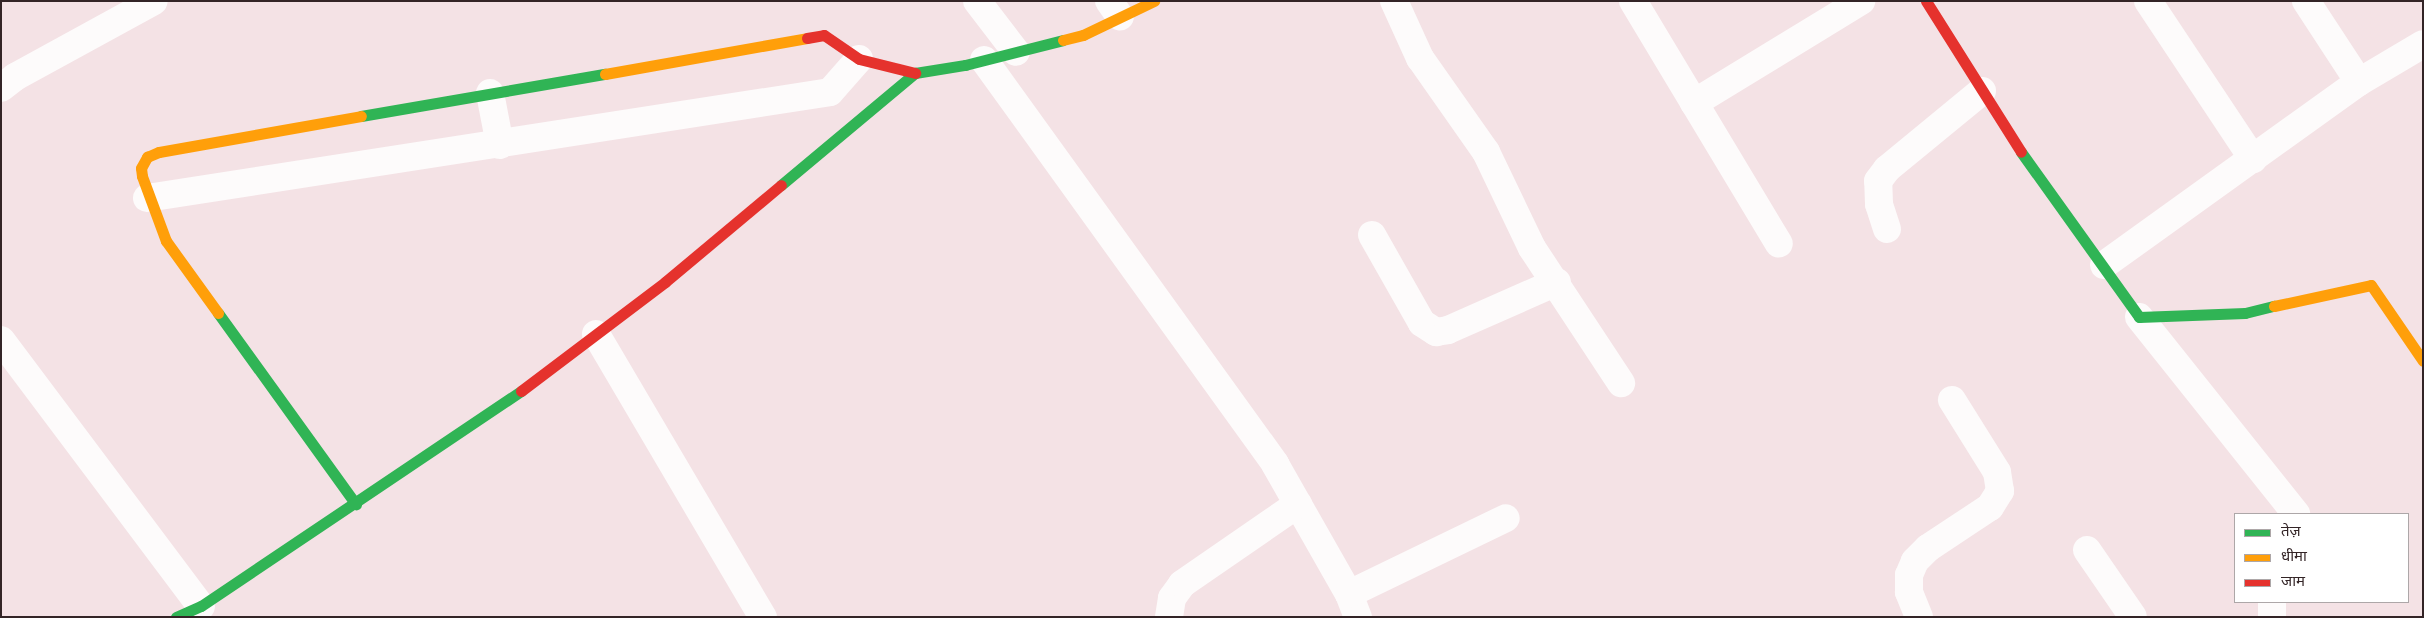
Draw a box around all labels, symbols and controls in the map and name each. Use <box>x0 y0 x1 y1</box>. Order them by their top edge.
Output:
legend <box>2234 513 2409 603</box>
text: तेज़ <box>2281 523 2301 542</box>
text: धीमा <box>2281 548 2307 567</box>
text: जाम <box>2281 573 2305 592</box>

